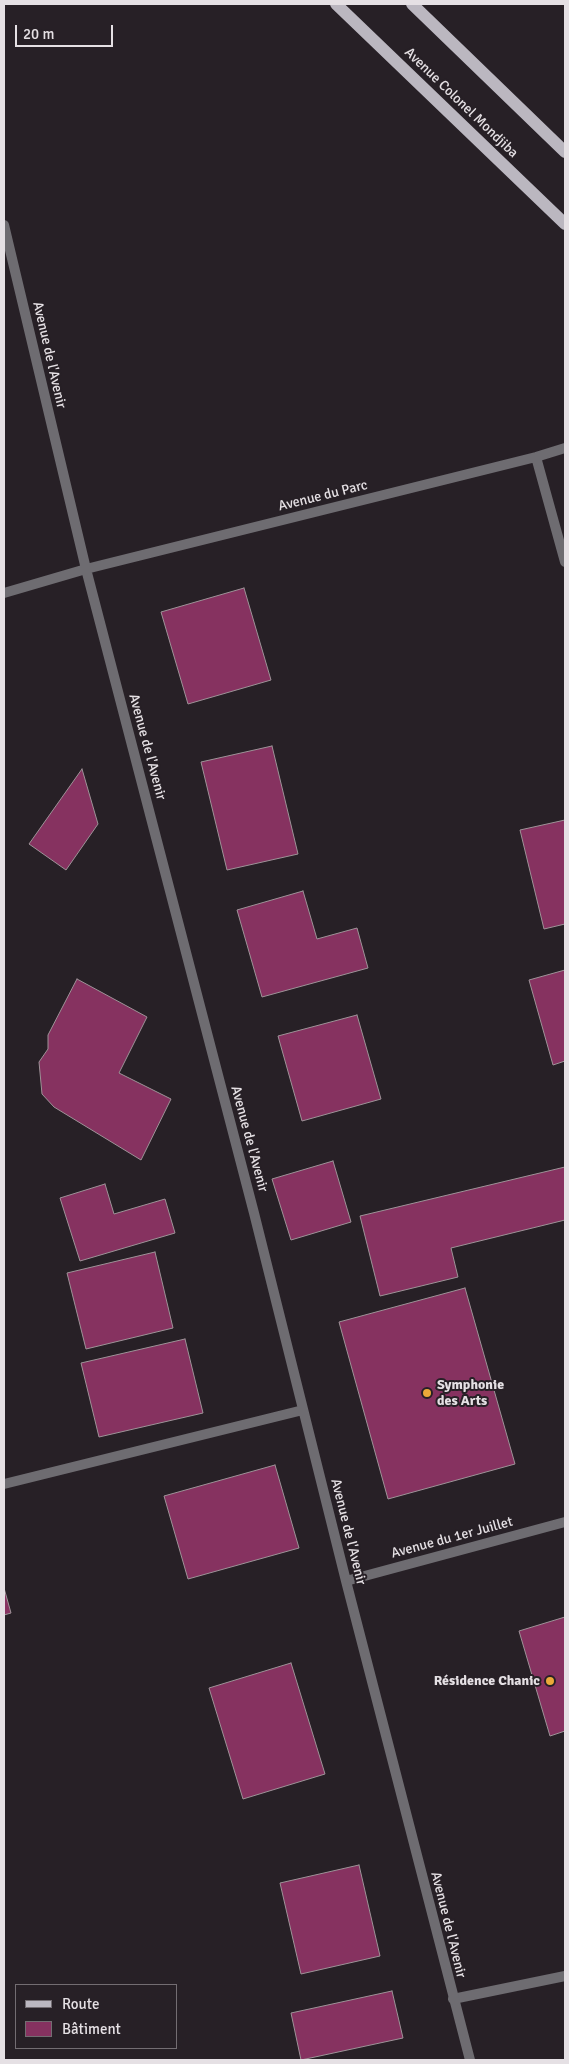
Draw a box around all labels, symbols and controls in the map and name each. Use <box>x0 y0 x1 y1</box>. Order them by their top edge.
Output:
scale bar <box>18 15 115 47</box>
text: 20 m <box>23 25 54 43</box>
street label: Avenue Colonel Mondjiba <box>401 44 521 162</box>
street label: Avenue de l'Avenir <box>29 300 69 410</box>
street label: Avenue du Parc <box>277 477 369 515</box>
street label: Avenue de l'Avenir <box>125 692 169 802</box>
street label: Avenue de l'Avenir <box>227 1084 271 1194</box>
place label: Symphonie des Arts <box>437 1377 504 1410</box>
marker: Symphonie des Arts <box>421 1387 433 1399</box>
street label: Avenue de l'Avenir <box>327 1477 369 1587</box>
street label: Avenue du 1er Juillet <box>389 1514 515 1562</box>
place label: Résidence Chanic <box>434 1673 540 1689</box>
marker: Résidence Chanic <box>544 1675 556 1687</box>
street label: Avenue de l'Avenir <box>427 1870 469 1980</box>
legend <box>15 1984 178 2049</box>
text: Route <box>62 1995 99 2013</box>
text: Bâtiment <box>62 2020 121 2038</box>

